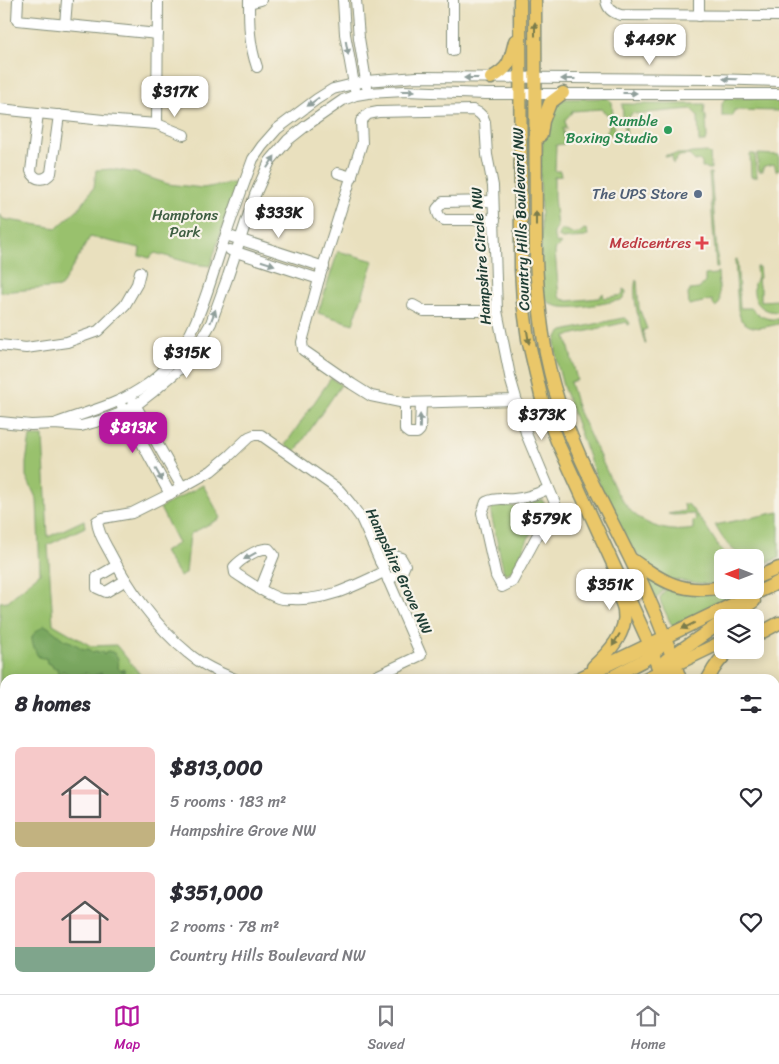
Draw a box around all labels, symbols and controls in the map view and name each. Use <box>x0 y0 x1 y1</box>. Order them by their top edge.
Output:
one-way arrow <box>531 21 539 37</box>
pin: $449K <box>615 23 685 66</box>
text: $449K <box>625 25 675 54</box>
one-way arrow <box>344 40 352 56</box>
one-way arrow <box>463 74 479 82</box>
one-way arrow <box>560 75 576 83</box>
one-way arrow <box>722 75 738 83</box>
pin: $317K <box>140 76 210 118</box>
text: $317K <box>152 77 198 106</box>
one-way arrow <box>401 87 417 95</box>
one-way arrow <box>622 89 638 97</box>
one-way arrow <box>306 97 320 107</box>
place label: Rumble Boxing Studio <box>566 108 658 151</box>
marker: Rumble Boxing Studio <box>662 124 674 136</box>
street label: Country Hills Boulevard NW <box>505 127 537 311</box>
one-way arrow <box>266 155 276 169</box>
place label: The UPS Store <box>592 181 688 207</box>
street label: Hampshire Circle NW <box>463 186 499 326</box>
marker: The UPS Store <box>692 188 704 200</box>
pin: $333K <box>244 196 314 239</box>
text: $333K <box>256 198 302 227</box>
park label: Hamptons Park <box>152 202 218 245</box>
one-way arrow <box>532 210 540 226</box>
place label: Medicentres <box>610 230 692 256</box>
marker: Medicentres <box>695 236 709 250</box>
one-way arrow <box>261 259 276 267</box>
one-way arrow <box>209 308 217 323</box>
one-way arrow <box>525 329 533 345</box>
pin: $315K <box>152 336 222 379</box>
text: $315K <box>164 338 210 367</box>
pin: $373K <box>507 398 577 441</box>
text: $373K <box>518 400 566 429</box>
pin: $813K <box>98 412 168 454</box>
text: $813K <box>110 413 156 442</box>
one-way arrow <box>416 413 424 429</box>
one-way arrow <box>155 467 163 482</box>
pin: $579K <box>511 502 581 545</box>
street label: Hampshire Grove NW <box>358 503 440 639</box>
text: $579K <box>521 504 571 533</box>
north arrow <box>714 549 764 599</box>
map controls <box>714 549 764 659</box>
one-way arrow <box>243 551 257 560</box>
pin: $351K <box>575 568 645 611</box>
text: $351K <box>587 570 633 599</box>
button: layers <box>714 609 764 659</box>
one-way arrow <box>681 622 695 630</box>
one-way arrow <box>612 633 621 646</box>
text: 8 homes <box>15 685 90 723</box>
icon: filters <box>737 690 765 718</box>
text: $813,000 <box>170 749 263 787</box>
icon: home <box>55 767 115 827</box>
icon: heart <box>737 783 765 811</box>
text: 5 rooms · 183 m² <box>170 787 286 816</box>
text: Hampshire Grove NW <box>170 816 316 845</box>
text: $351,000 <box>170 874 263 912</box>
icon: home <box>55 892 115 952</box>
icon: heart <box>737 908 765 936</box>
text: 2 rooms · 78 m² <box>170 912 279 941</box>
text: Country Hills Boulevard NW <box>170 941 366 970</box>
tab: Map <box>113 1002 141 1057</box>
tab: Saved <box>368 1002 404 1057</box>
tab: Home <box>631 1002 666 1057</box>

